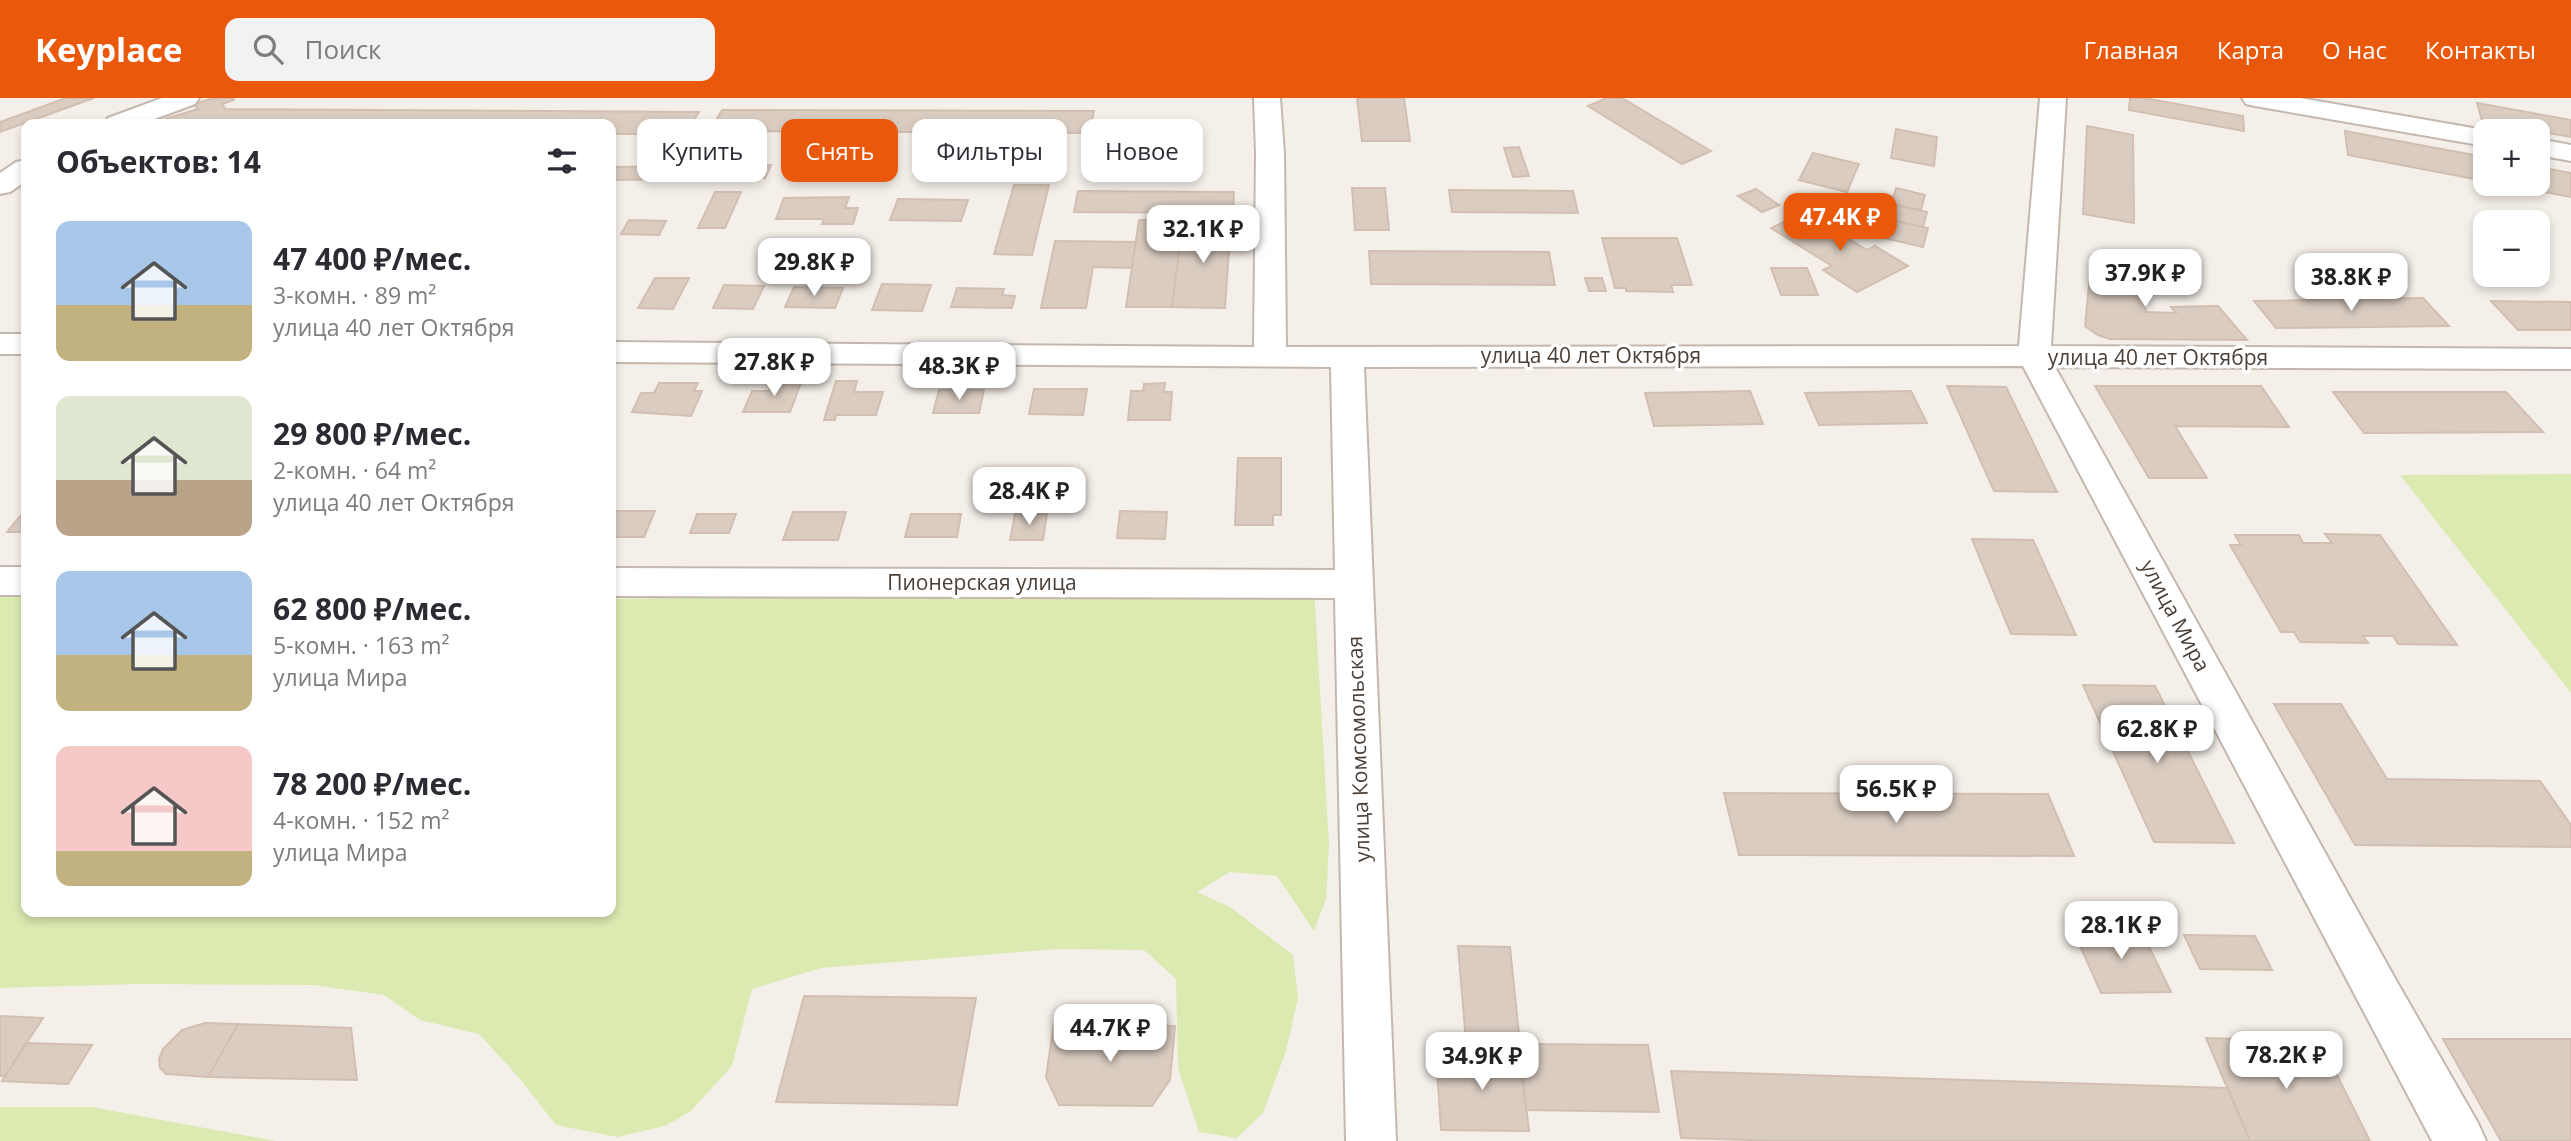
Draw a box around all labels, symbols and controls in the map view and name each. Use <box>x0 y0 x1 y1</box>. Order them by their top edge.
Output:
search box <box>225 18 715 81</box>
text: Keyplace <box>35 27 183 72</box>
icon: search <box>249 30 287 68</box>
text: Поиск <box>305 31 382 67</box>
text: Главная <box>2084 33 2179 66</box>
text: Карта <box>2217 33 2284 66</box>
text: О нас <box>2322 33 2387 66</box>
text: Контакты <box>2425 33 2536 66</box>
chip: Купить <box>637 119 767 182</box>
chip: Снять <box>781 119 898 182</box>
chip: Фильтры <box>912 119 1067 182</box>
chip: Новое <box>1081 119 1203 182</box>
map controls <box>2473 119 2550 287</box>
button: + <box>2473 119 2550 196</box>
text: Объектов: 14 <box>56 141 261 182</box>
icon: filters <box>543 142 581 180</box>
pin: 47.4K ₽ <box>1775 194 1905 253</box>
text: 47.4K ₽ <box>1800 200 1880 232</box>
pin: 32.1K ₽ <box>1138 206 1268 265</box>
button: − <box>2473 210 2550 287</box>
text: 32.1K ₽ <box>1163 212 1243 244</box>
text: 47 400 ₽/мес. <box>273 238 471 279</box>
pin: 29.8K ₽ <box>749 238 879 298</box>
text: 29.8K ₽ <box>774 245 854 277</box>
icon: home <box>112 249 196 333</box>
pin: 37.9K ₽ <box>2080 250 2210 309</box>
pin: 38.8K ₽ <box>2286 254 2416 313</box>
text: 37.9K ₽ <box>2105 256 2185 288</box>
text: 38.8K ₽ <box>2311 260 2391 292</box>
text: 3-комн. · 89 m² <box>273 279 436 311</box>
text: улица 40 лет Октября <box>273 311 514 343</box>
pin: 27.8K ₽ <box>709 338 839 398</box>
street label: улица 40 лет Октября <box>1481 341 1701 369</box>
pin: 48.3K ₽ <box>894 342 1024 402</box>
street label: улица 40 лет Октября <box>2048 343 2268 371</box>
text: 27.8K ₽ <box>734 345 814 377</box>
text: 48.3K ₽ <box>919 349 999 381</box>
text: 29 800 ₽/мес. <box>273 413 471 454</box>
icon: home <box>112 424 196 508</box>
text: 2-комн. · 64 m² <box>273 454 436 486</box>
pin: 28.4K ₽ <box>964 468 1094 527</box>
text: 28.4K ₽ <box>989 474 1069 506</box>
text: улица 40 лет Октября <box>273 486 514 518</box>
street label: улица Мира <box>2135 555 2217 676</box>
street label: Пионерская улица <box>887 568 1077 596</box>
text: 62 800 ₽/мес. <box>273 588 471 629</box>
icon: home <box>112 599 196 683</box>
text: 5-комн. · 163 m² <box>273 629 449 661</box>
street label: улица Комсомольская <box>1340 635 1376 863</box>
text: улица Мира <box>273 661 408 693</box>
pin: 62.8K ₽ <box>2092 706 2222 765</box>
text: 62.8K ₽ <box>2117 712 2197 744</box>
text: 78 200 ₽/мес. <box>273 763 471 804</box>
pin: 56.5K ₽ <box>1831 766 1961 825</box>
text: 56.5K ₽ <box>1856 772 1936 804</box>
icon: home <box>112 774 196 858</box>
text: 4-комн. · 152 m² <box>273 804 449 836</box>
text: улица Мира <box>273 836 408 868</box>
pin: 28.1K ₽ <box>2056 902 2186 961</box>
text: 28.1K ₽ <box>2081 908 2161 940</box>
pin: 44.7K ₽ <box>1045 1004 1175 1064</box>
text: 44.7K ₽ <box>1070 1011 1150 1043</box>
pin: 34.9K ₽ <box>1417 1032 1547 1092</box>
pin: 78.2K ₽ <box>2221 1032 2351 1091</box>
text: 78.2K ₽ <box>2246 1038 2326 1070</box>
text: 34.9K ₽ <box>1442 1039 1522 1071</box>

